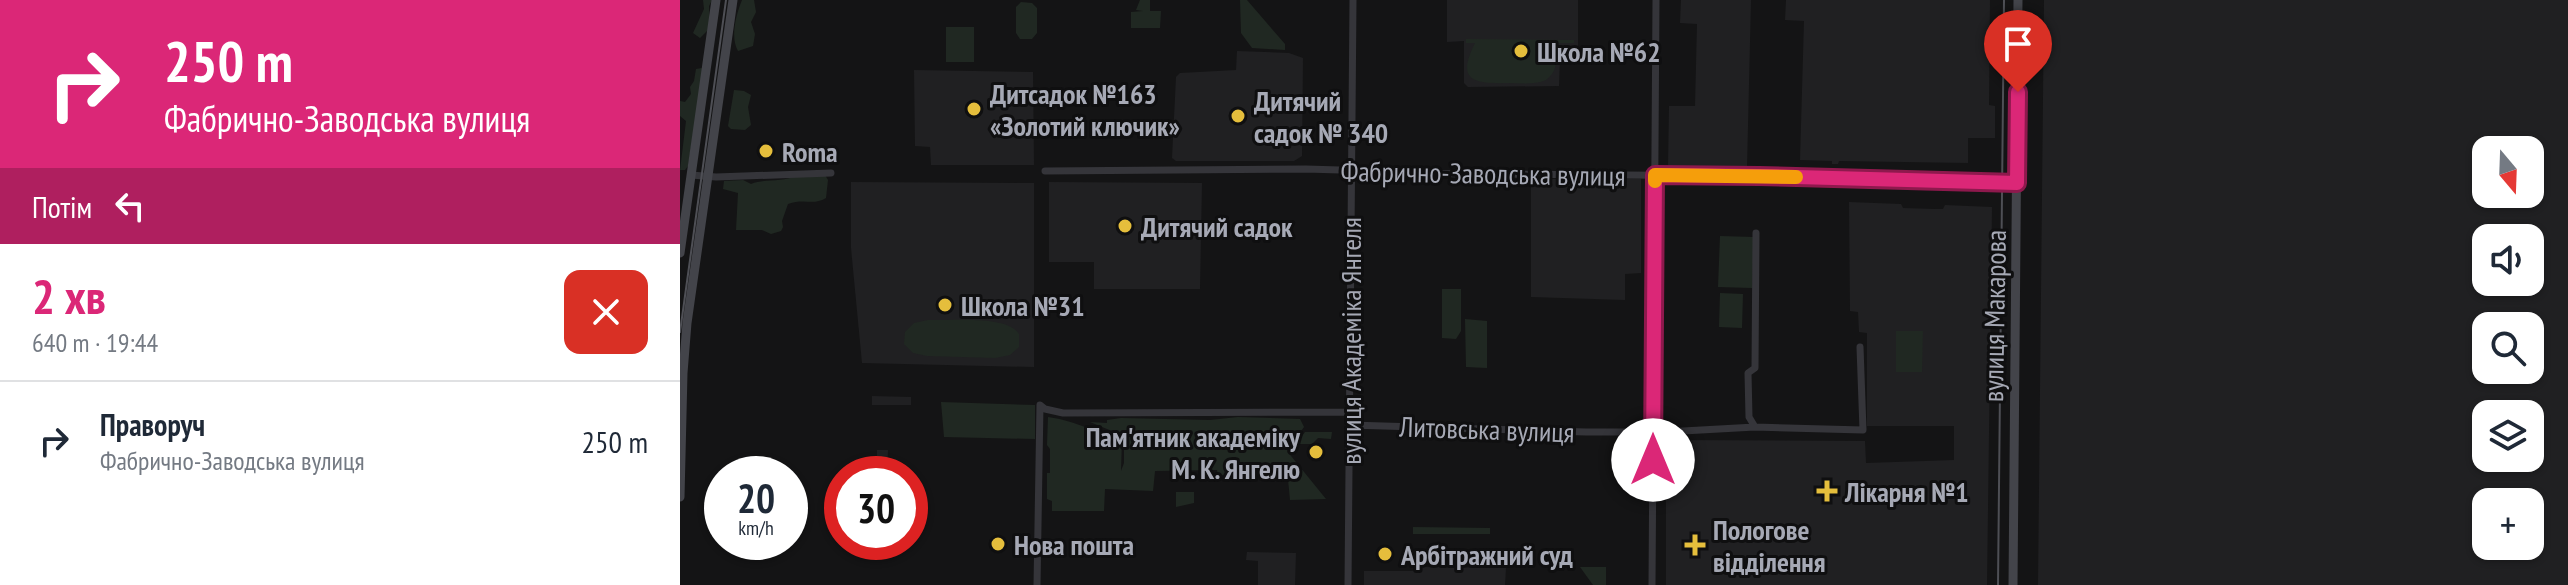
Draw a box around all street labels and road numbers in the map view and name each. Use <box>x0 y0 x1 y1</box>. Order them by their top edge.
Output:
street label: Фабрично-Заводська вулиця <box>1340 152 1626 194</box>
street label: вулиця Академіка Янгеля <box>1332 217 1369 465</box>
street label: вулиця Макарова <box>1974 230 2014 402</box>
street label: Литовська вулиця <box>1398 407 1575 451</box>

